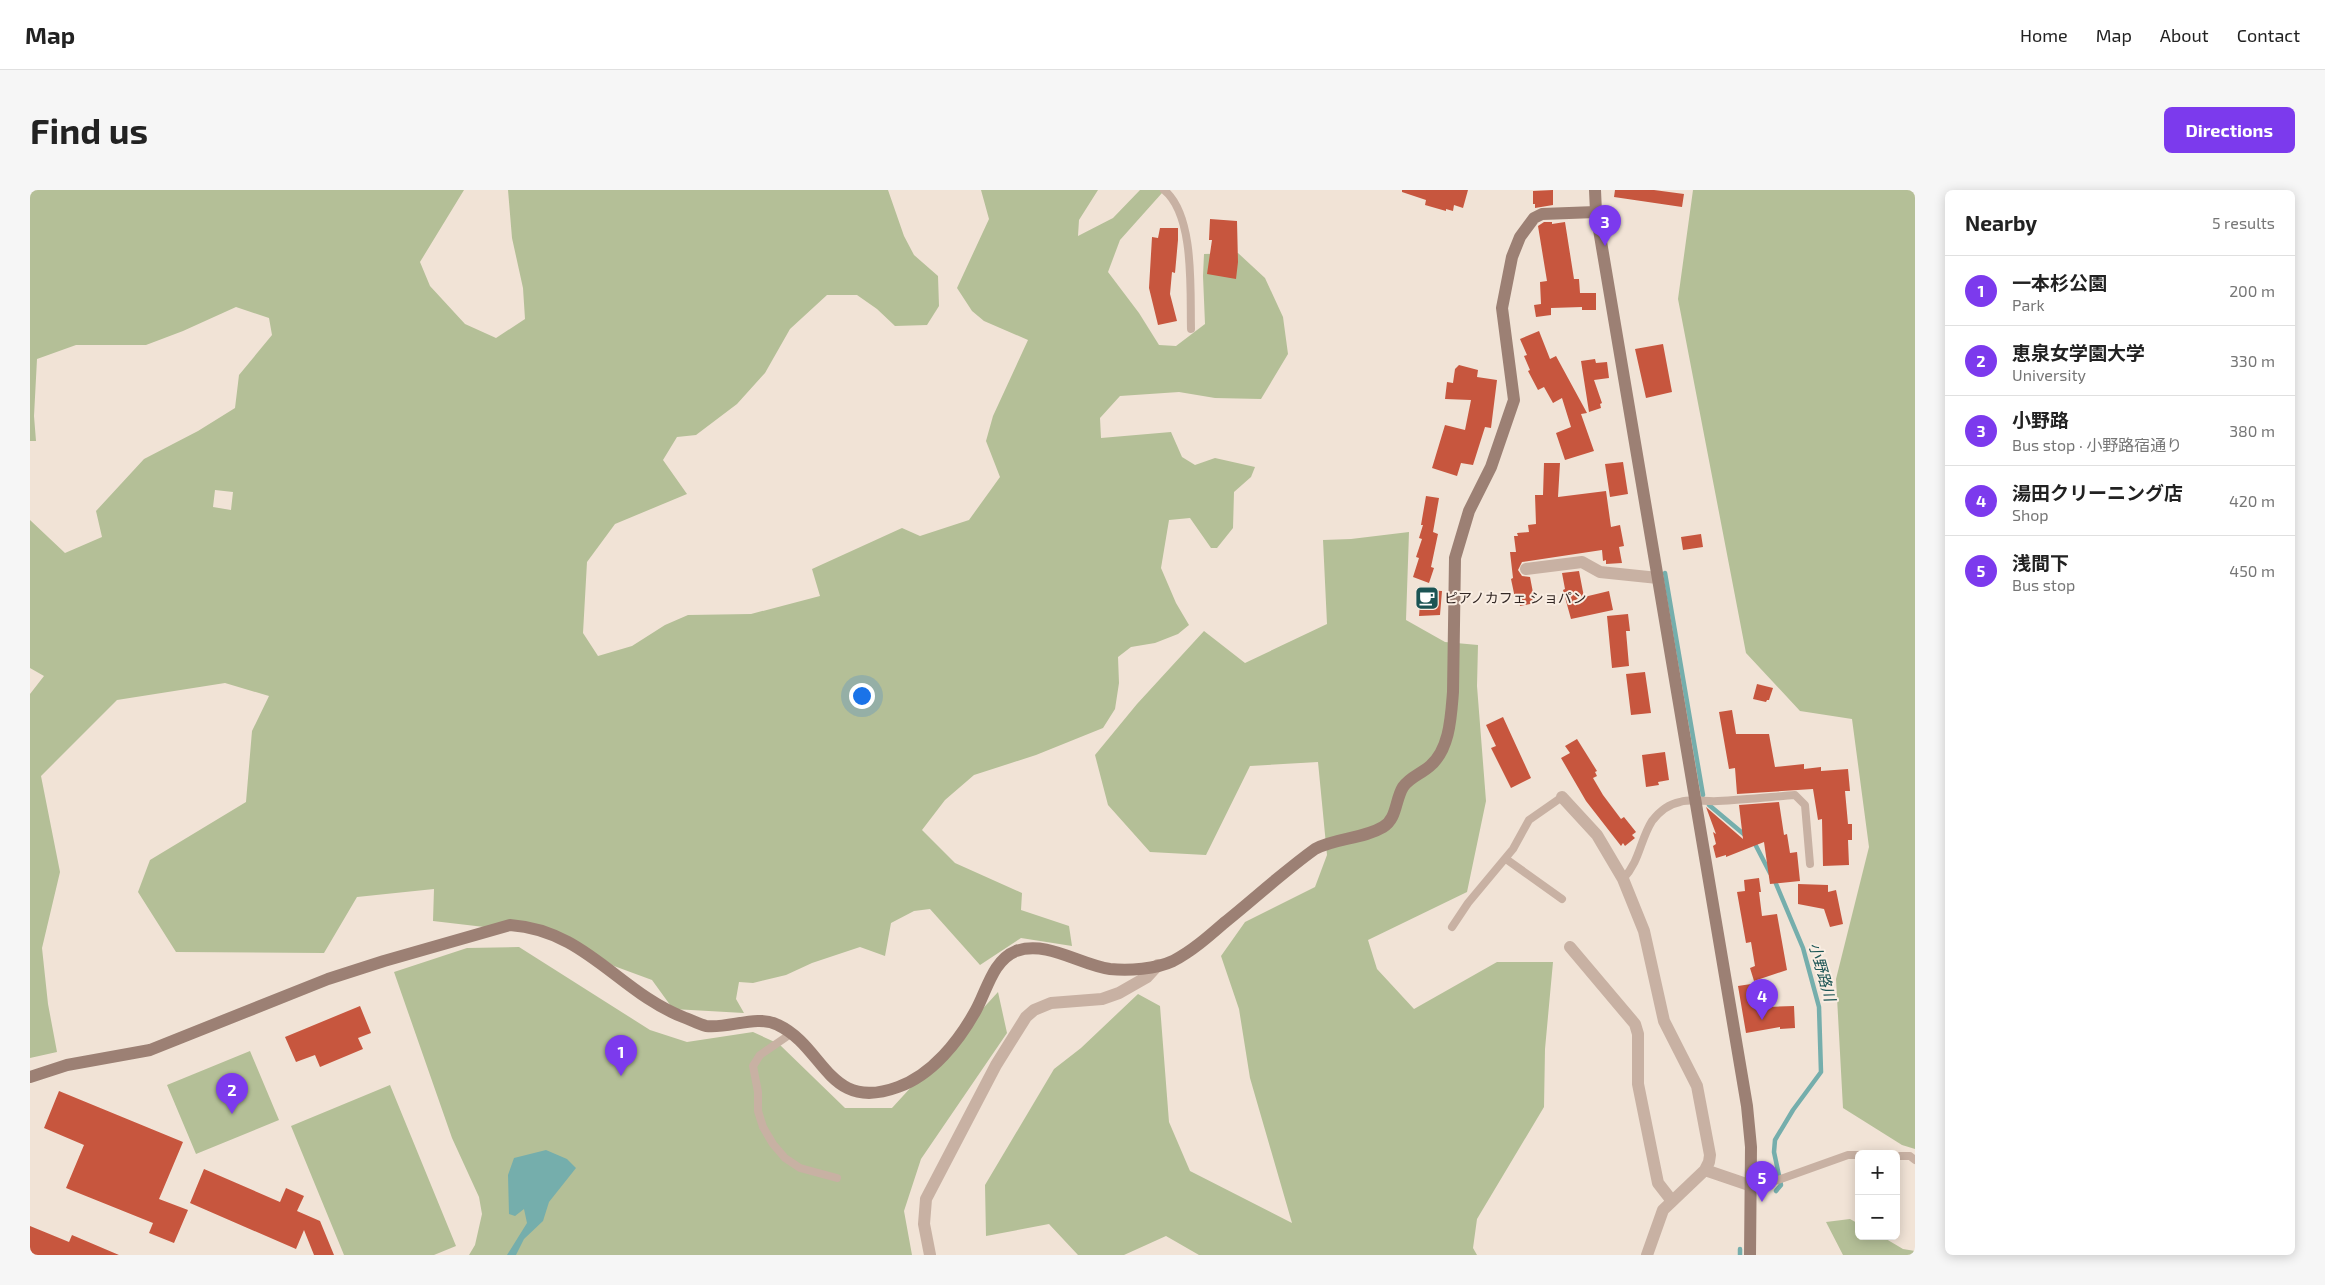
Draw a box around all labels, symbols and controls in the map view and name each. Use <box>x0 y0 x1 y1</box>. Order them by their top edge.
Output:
text: Map <box>25 20 75 49</box>
text: Home <box>2020 24 2068 46</box>
text: Map <box>2096 24 2132 46</box>
text: About <box>2160 24 2209 46</box>
text: Contact <box>2237 24 2300 46</box>
button: Directions <box>2164 107 2295 153</box>
text: Find us <box>30 109 148 151</box>
pin: 3 <box>1589 205 1621 246</box>
text: Nearby <box>1965 210 2037 235</box>
text: 5 results <box>2212 213 2275 232</box>
text: 一本杉公園 <box>2012 271 2107 294</box>
text: 1 <box>1978 281 1984 300</box>
text: 200 m <box>2229 281 2275 300</box>
text: Park <box>2012 295 2045 314</box>
text: 恵泉女学園大学 <box>2012 341 2145 364</box>
text: 2 <box>1976 351 1986 370</box>
text: 330 m <box>2230 351 2275 370</box>
text: University <box>2012 365 2086 384</box>
text: 小野路 <box>2012 408 2069 431</box>
text: 3 <box>1976 421 1986 440</box>
text: 380 m <box>2229 421 2275 440</box>
text: Bus stop · 小野路宿通り <box>2012 435 2182 454</box>
text: 湯田クリーニング店 <box>2012 481 2183 504</box>
text: 4 <box>1976 491 1986 510</box>
text: 420 m <box>2229 491 2275 510</box>
text: Shop <box>2012 505 2049 524</box>
text: 浅間下 <box>2012 551 2069 574</box>
text: 5 <box>1977 561 1985 580</box>
text: 450 m <box>2229 561 2275 580</box>
text: Bus stop <box>2012 575 2075 594</box>
cafe icon: ピアノカフェ ショパン <box>1414 585 1440 611</box>
place label: ピアノカフェ ショパン <box>1444 589 1587 606</box>
your location <box>849 683 875 709</box>
water label: 小野路川 <box>1806 940 1840 1005</box>
pin: 4 <box>1746 979 1778 1020</box>
pin: 1 <box>605 1035 637 1076</box>
pin: 2 <box>216 1073 248 1114</box>
map controls <box>1855 1150 1900 1240</box>
button: + <box>1855 1150 1900 1195</box>
pin: 5 <box>1746 1161 1778 1202</box>
button: − <box>1855 1195 1900 1240</box>

